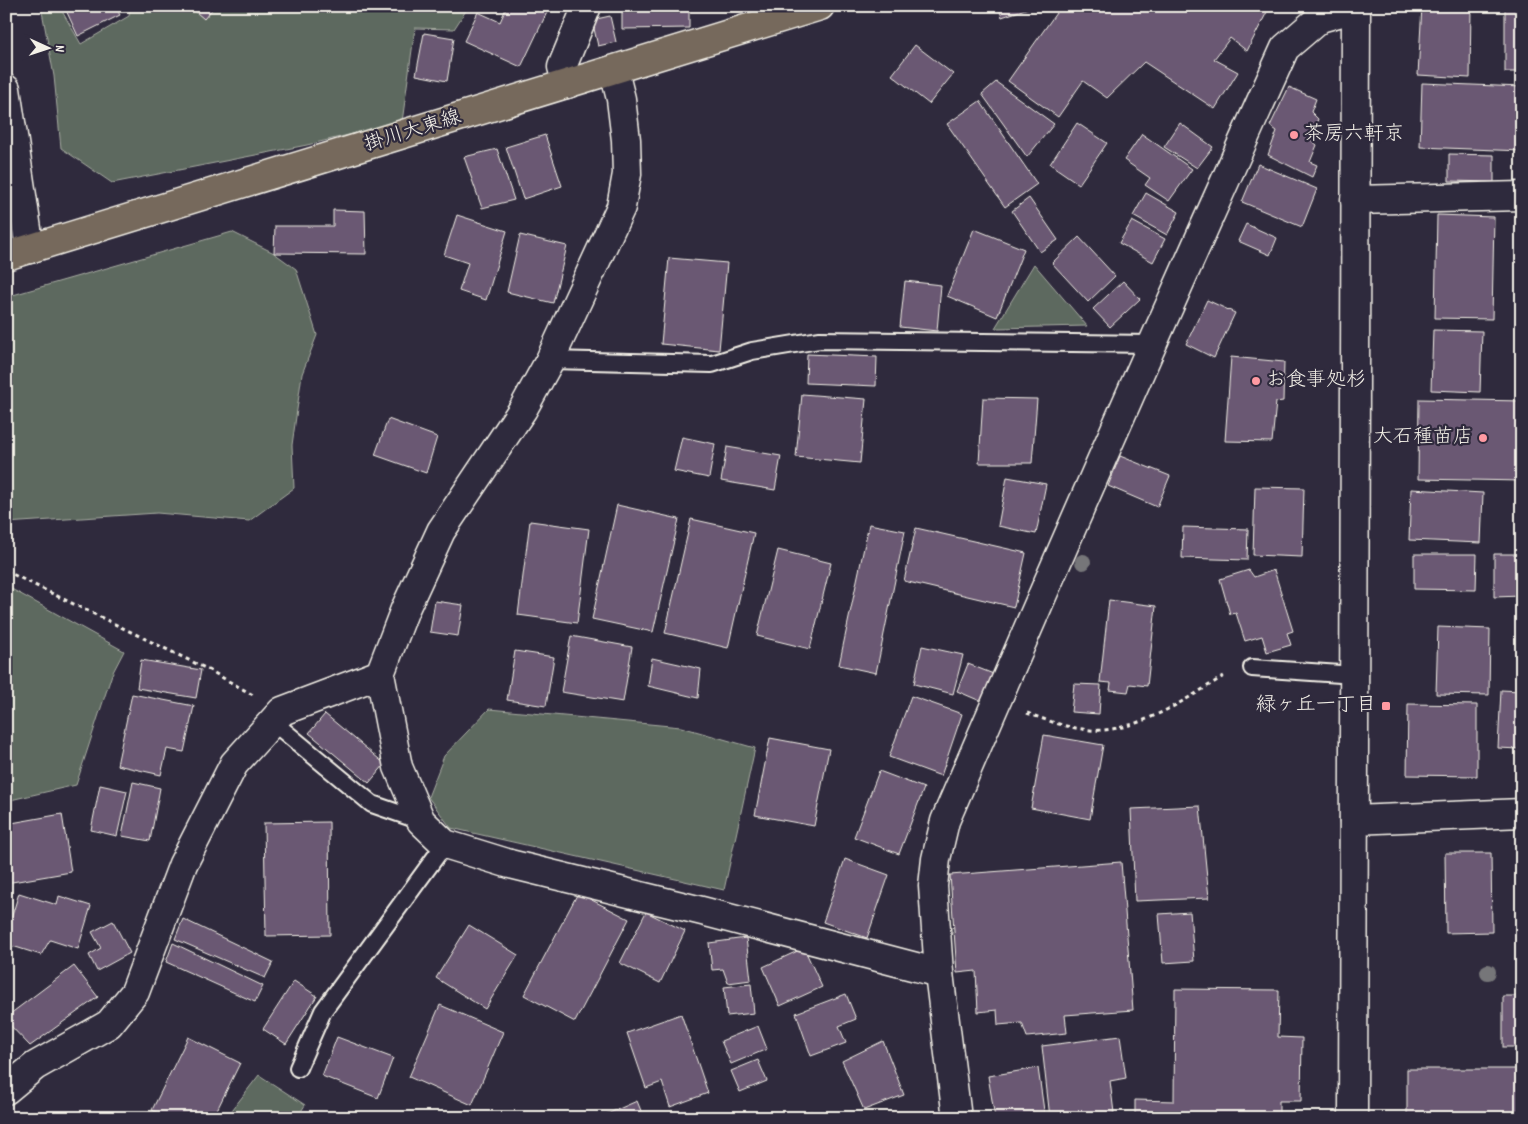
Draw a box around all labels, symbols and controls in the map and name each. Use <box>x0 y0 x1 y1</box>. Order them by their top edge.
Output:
north arrow <box>22 22 72 72</box>
text: N <box>49 45 69 53</box>
street label: 掛川大東線 <box>361 104 465 160</box>
place label: 茶房六軒京 <box>1304 121 1404 149</box>
marker: 茶房六軒京 <box>1288 129 1300 141</box>
place label: お食事処杉 <box>1266 367 1366 395</box>
marker: お食事処杉 <box>1250 375 1262 387</box>
place label: 大石種苗店 <box>1373 424 1473 452</box>
marker: 大石種苗店 <box>1477 432 1489 444</box>
place label: 緑ヶ丘一丁目 <box>1256 692 1376 720</box>
marker: 緑ヶ丘一丁目 <box>1380 700 1392 712</box>

